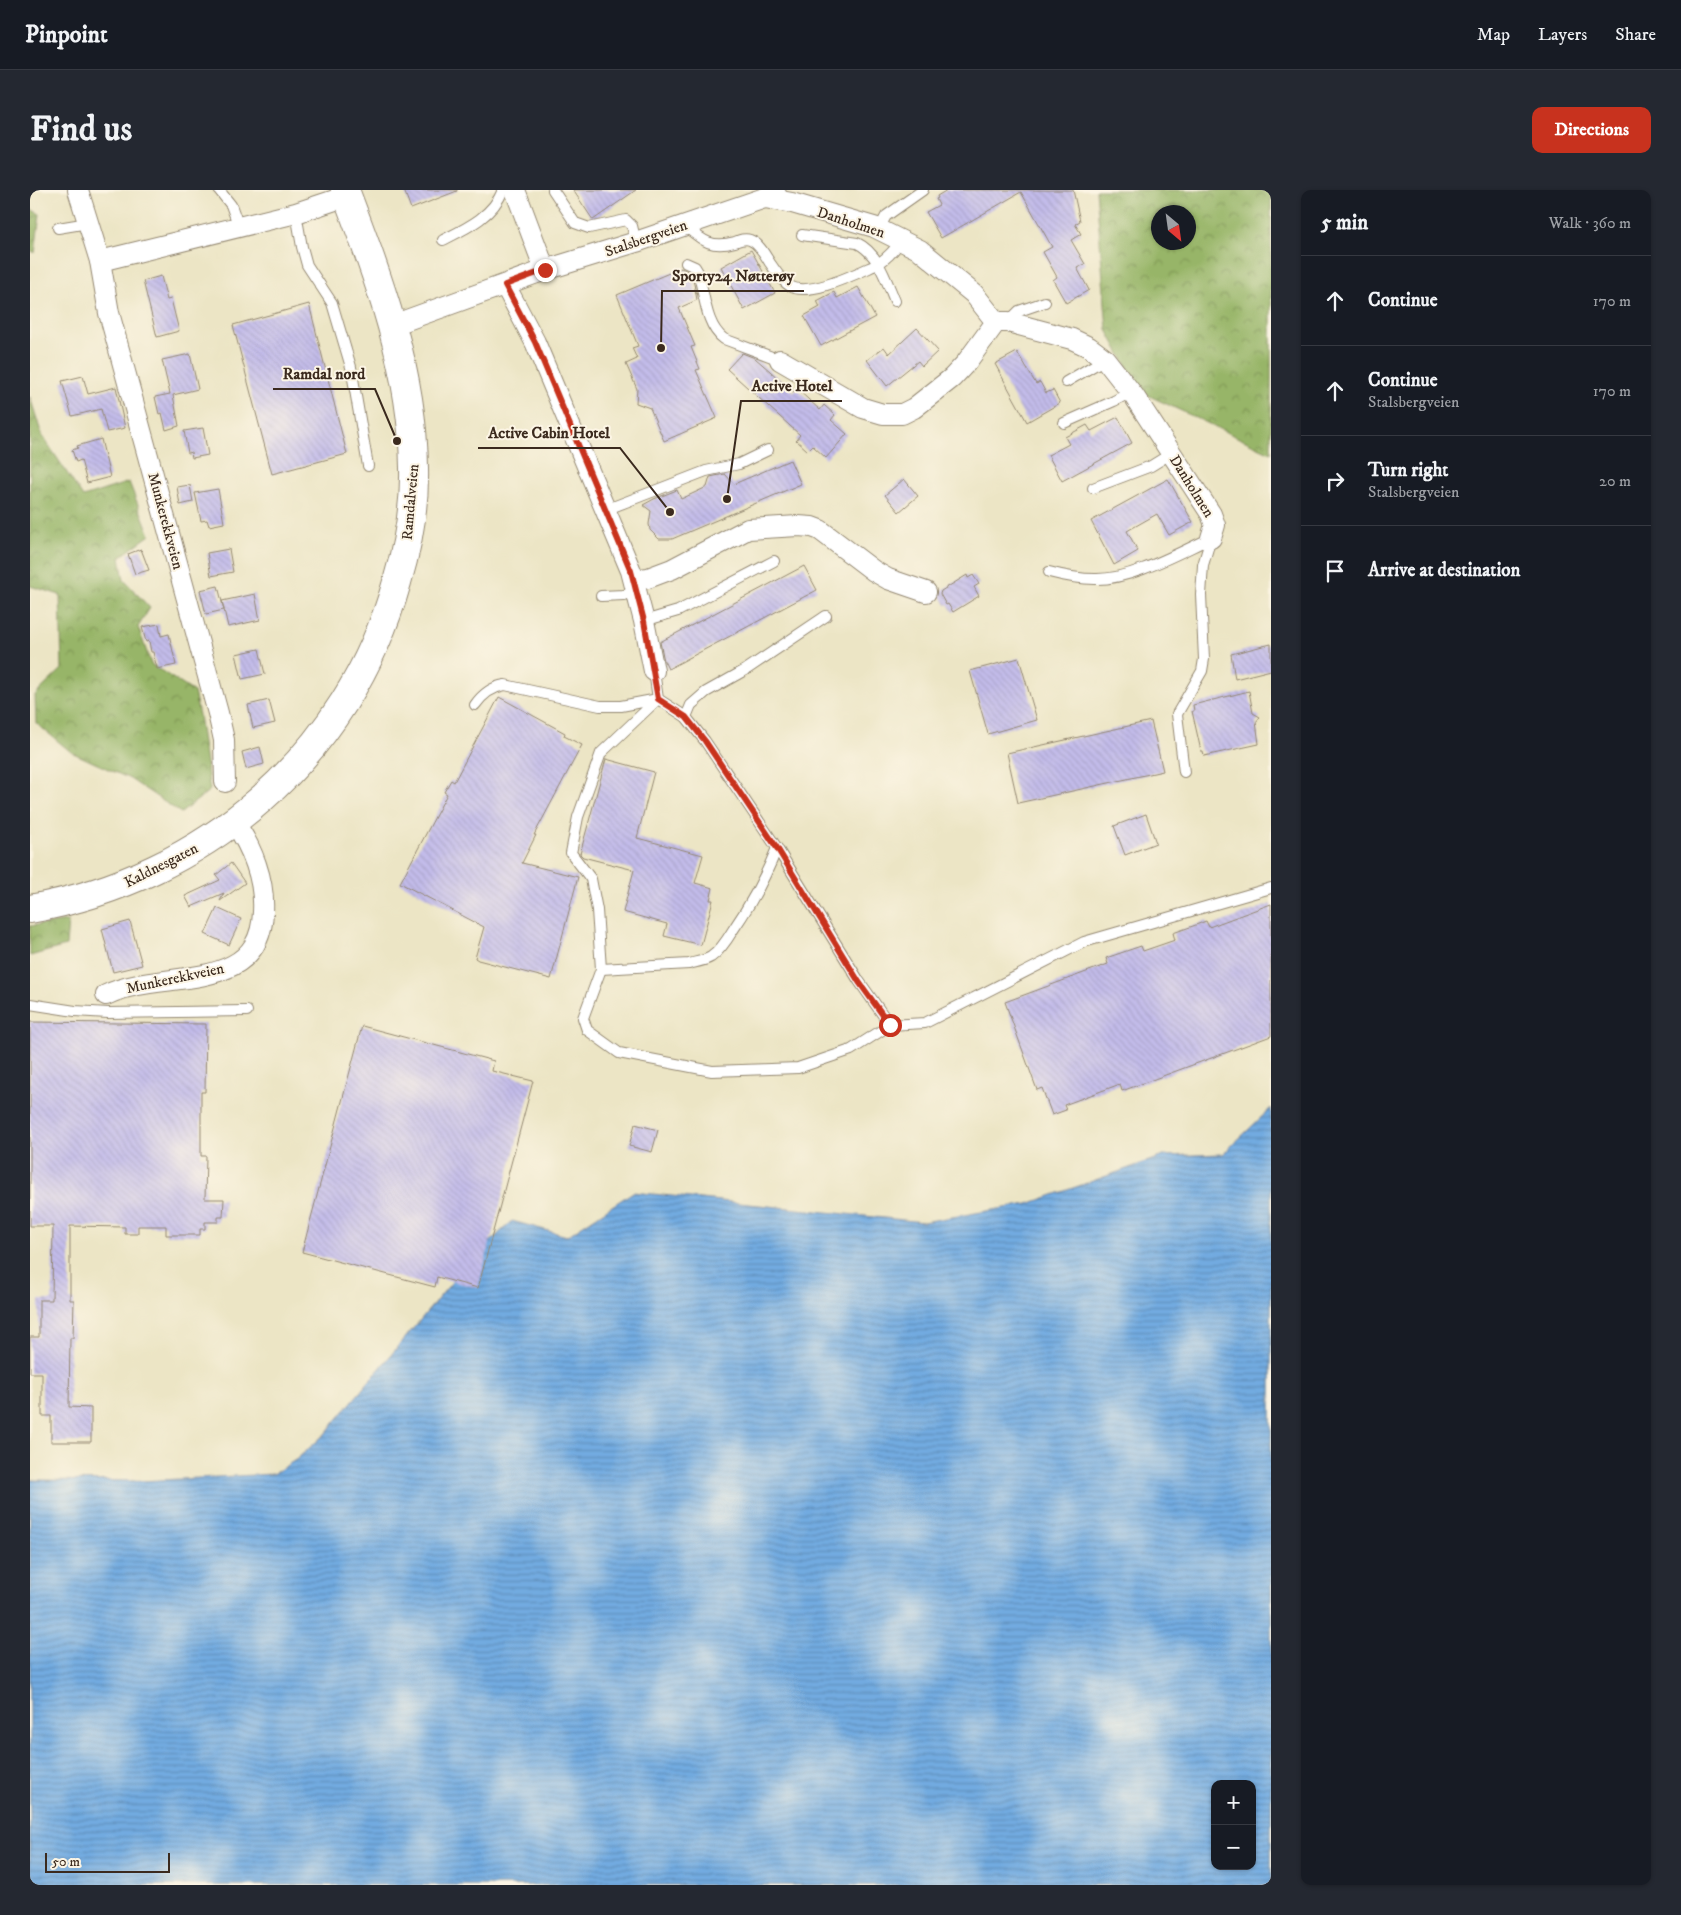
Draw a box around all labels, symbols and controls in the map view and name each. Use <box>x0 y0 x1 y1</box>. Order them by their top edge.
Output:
text: Pinpoint <box>25 20 108 50</box>
text: Map <box>1477 24 1510 46</box>
text: Layers <box>1538 24 1587 46</box>
text: Share <box>1615 24 1656 46</box>
button: Directions <box>1532 107 1651 153</box>
text: Find us <box>30 108 132 152</box>
street label: Danholmen <box>815 203 887 242</box>
north arrow <box>1151 205 1196 250</box>
text: 5 min <box>1321 210 1368 236</box>
text: Walk · 360 m <box>1549 213 1631 233</box>
street label: Stalsbergveien <box>603 215 690 261</box>
route end <box>534 259 557 282</box>
callout: Sporty24 Nøtterøy <box>662 260 804 291</box>
text: Sporty24 Nøtterøy <box>672 266 794 286</box>
icon: ahead <box>1321 287 1349 315</box>
text: Continue <box>1368 289 1438 312</box>
text: 170 m <box>1593 291 1631 311</box>
callout: Ramdal nord <box>273 358 375 389</box>
text: Ramdal nord <box>283 364 366 384</box>
text: Continue <box>1368 369 1438 392</box>
callout: Active Hotel <box>741 370 842 401</box>
text: Active Hotel <box>751 376 834 396</box>
icon: ahead <box>1321 377 1349 405</box>
text: 170 m <box>1593 381 1631 401</box>
text: Stalsbergveien <box>1368 392 1459 412</box>
callout: Active Cabin Hotel <box>478 417 620 448</box>
text: Active Cabin Hotel <box>487 423 611 443</box>
street label: Danholmen <box>1165 451 1218 521</box>
text: Turn right <box>1368 459 1448 482</box>
street label: Ramdalveien <box>398 463 423 541</box>
icon: right <box>1321 467 1349 495</box>
street label: Munkerekkveien <box>143 471 188 572</box>
text: 20 m <box>1599 471 1631 491</box>
text: Stalsbergveien <box>1368 482 1459 502</box>
icon: arrive <box>1321 557 1349 585</box>
text: Arrive at destination <box>1368 559 1520 582</box>
street label: Kaldnesgaten <box>121 839 202 892</box>
street label: Munkerekkveien <box>124 959 226 998</box>
route start <box>879 1014 902 1037</box>
map controls <box>1211 1780 1256 1870</box>
button: + <box>1211 1780 1256 1825</box>
button: − <box>1211 1825 1256 1870</box>
scale bar <box>45 1850 170 1873</box>
text: 50 m <box>52 1853 80 1871</box>

